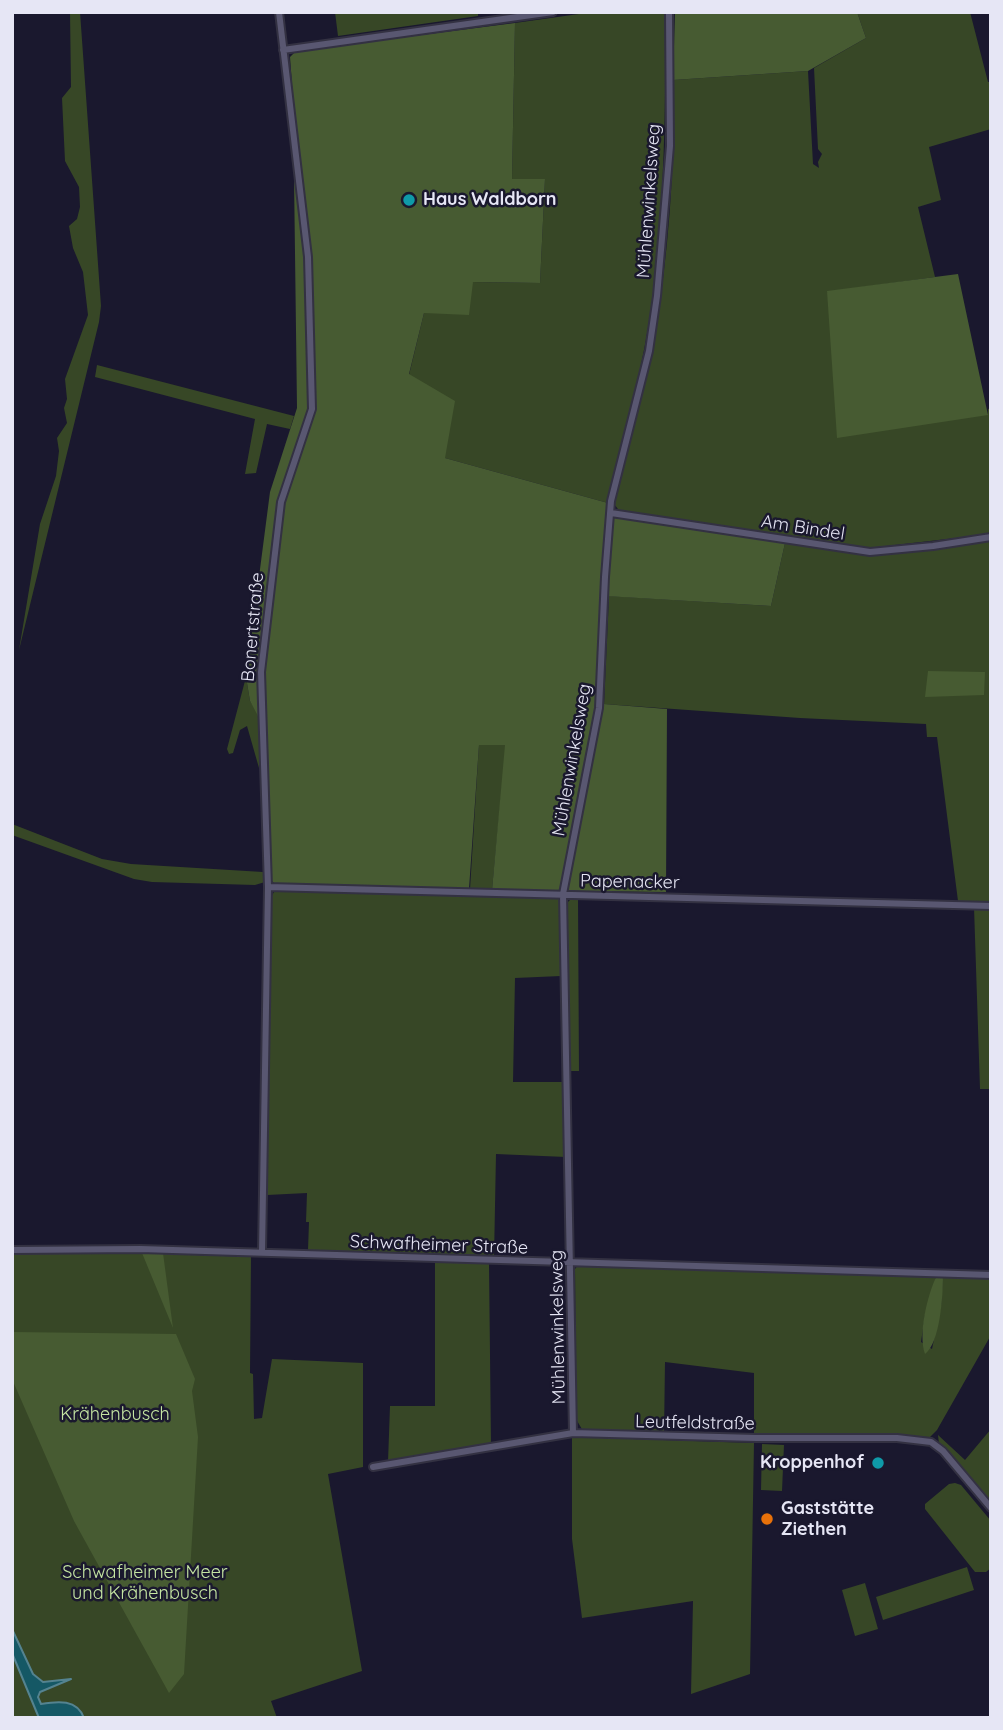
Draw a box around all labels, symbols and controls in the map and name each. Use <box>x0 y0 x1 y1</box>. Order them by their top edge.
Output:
street label: Mühlenwinkelsweg <box>633 123 665 279</box>
place label: Haus Waldborn <box>423 189 557 211</box>
marker: Haus Waldborn <box>401 192 417 208</box>
street label: Am Bindel <box>760 511 846 545</box>
street label: Bonertstraße <box>237 571 269 683</box>
street label: Mühlenwinkelsweg <box>548 682 596 838</box>
street label: Papenacker <box>580 870 680 894</box>
street label: Schwafheimer Straße <box>350 1231 528 1259</box>
street label: Mühlenwinkelsweg <box>546 1250 570 1404</box>
park label: Krähenbusch <box>60 1404 170 1426</box>
street label: Leutfeldstraße <box>635 1411 755 1435</box>
place label: Kroppenhof <box>760 1452 864 1474</box>
marker: Kroppenhof <box>870 1455 886 1471</box>
place label: Gaststätte Ziethen <box>781 1498 874 1540</box>
marker: Gaststätte Ziethen <box>759 1511 775 1527</box>
park label: Schwafheimer Meer und Krähenbusch <box>62 1562 228 1604</box>

